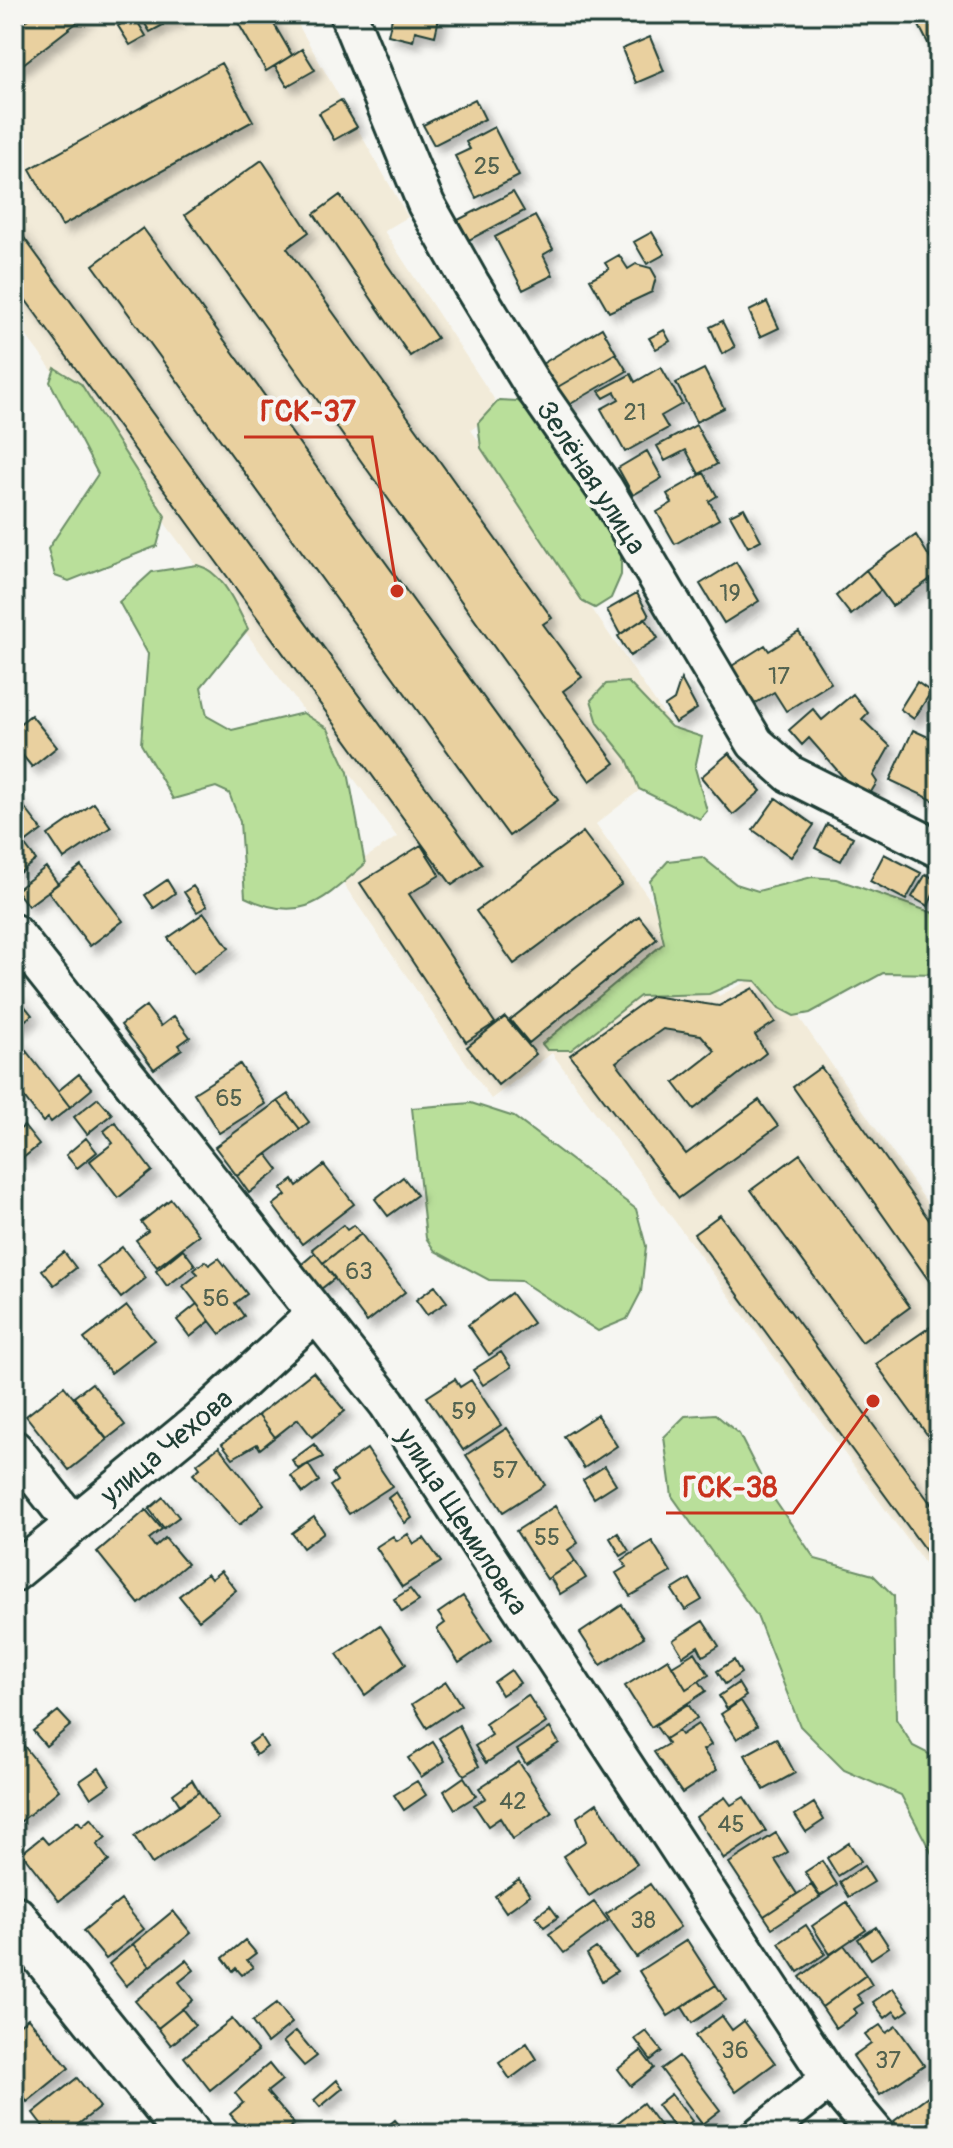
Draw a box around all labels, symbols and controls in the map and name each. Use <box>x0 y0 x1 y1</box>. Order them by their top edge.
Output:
house number: 25 <box>474 152 500 181</box>
callout: ГСК-37 <box>244 383 372 437</box>
text: ГСК-37 <box>260 393 356 430</box>
street label: Зелёная улица <box>528 394 653 561</box>
house number: 21 <box>624 398 646 427</box>
house number: 19 <box>719 579 741 608</box>
house number: 17 <box>768 662 790 691</box>
house number: 65 <box>216 1084 242 1113</box>
house number: 63 <box>345 1257 373 1286</box>
house number: 56 <box>203 1284 229 1313</box>
street label: улица Чехова <box>93 1382 240 1513</box>
house number: 59 <box>451 1397 477 1426</box>
street label: улица Щемиловка <box>388 1421 535 1622</box>
house number: 57 <box>492 1456 518 1485</box>
callout: ГСК-38 <box>666 1459 793 1513</box>
text: ГСК-38 <box>683 1469 777 1506</box>
house number: 55 <box>534 1523 560 1552</box>
house number: 42 <box>499 1787 527 1816</box>
house number: 45 <box>718 1810 744 1839</box>
house number: 38 <box>630 1906 656 1935</box>
house number: 36 <box>721 2036 749 2065</box>
house number: 37 <box>875 2046 901 2075</box>

